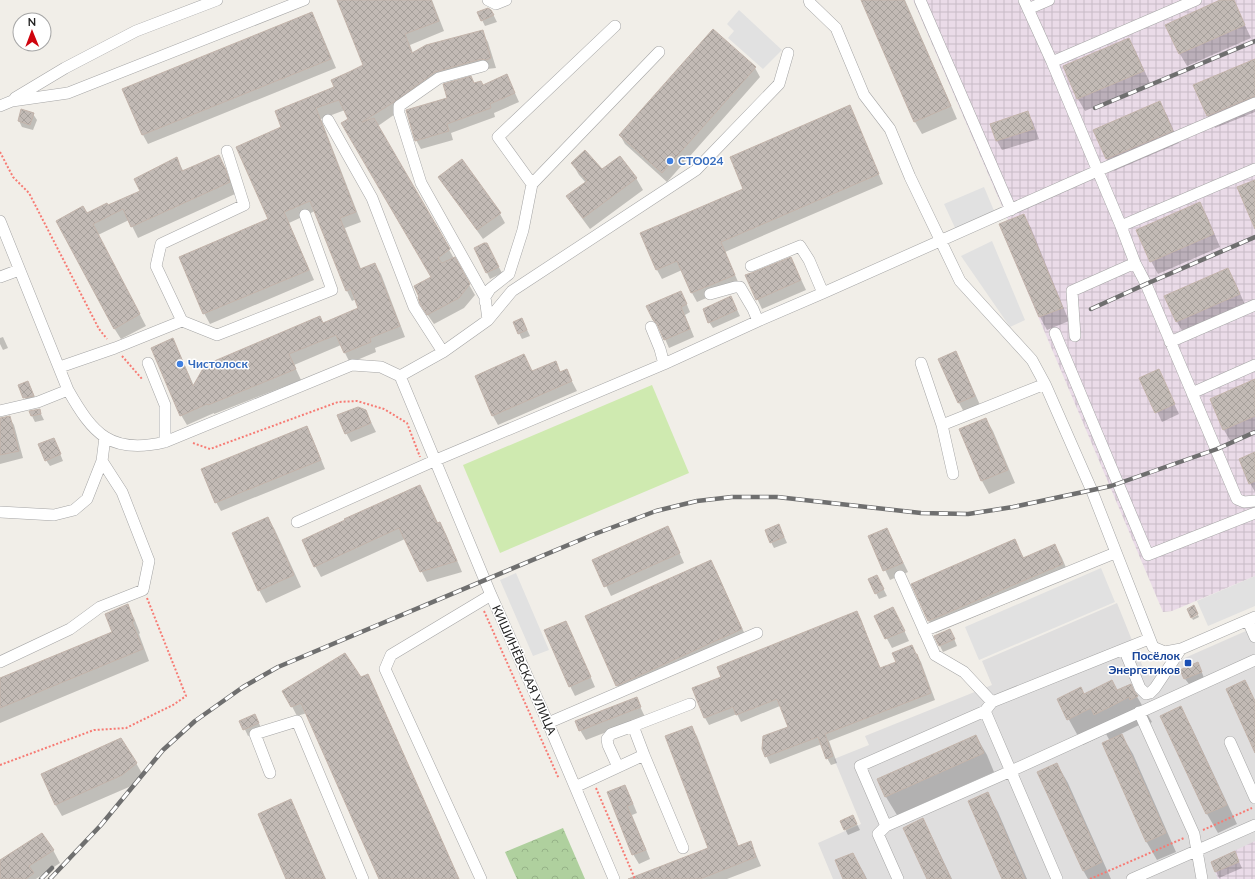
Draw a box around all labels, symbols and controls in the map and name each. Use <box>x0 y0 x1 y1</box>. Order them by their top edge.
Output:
north arrow <box>12 12 52 52</box>
text: N <box>27 15 36 28</box>
place label: СТО024 <box>678 153 723 168</box>
marker: СТО024 <box>665 156 675 166</box>
place label: Чистолоск <box>188 356 248 371</box>
marker: Чистолоск <box>175 359 185 369</box>
street label: КИШИНЁВСКАЯ УЛИЦА <box>489 603 560 738</box>
place label: Посёлок Энергетиков <box>1108 648 1180 677</box>
marker: Посёлок Энергетиков <box>1183 658 1193 668</box>

